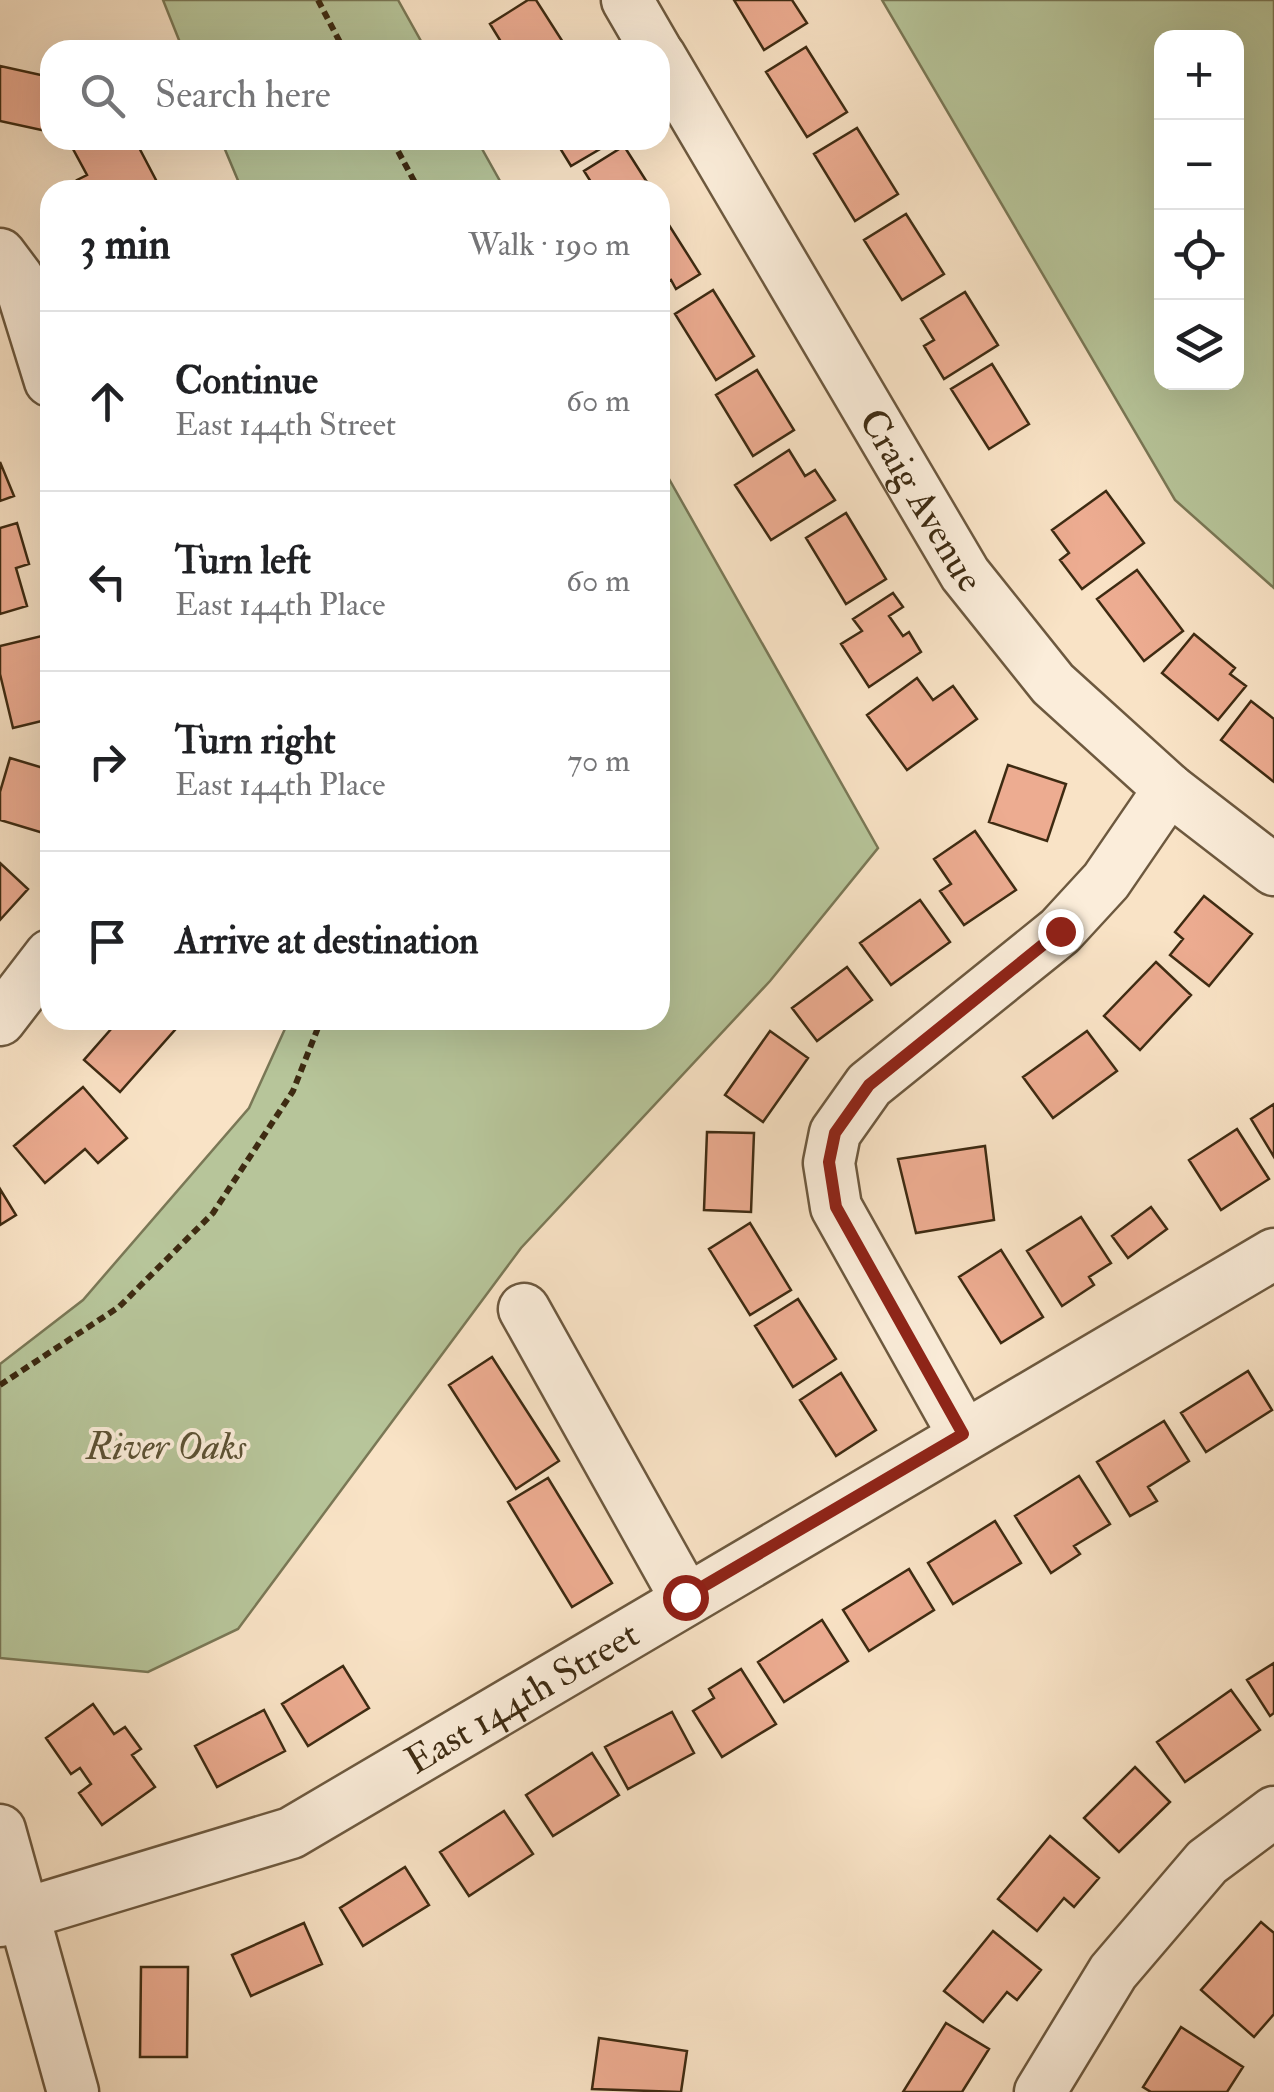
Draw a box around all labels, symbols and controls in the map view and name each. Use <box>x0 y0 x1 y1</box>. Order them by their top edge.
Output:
map controls <box>1154 30 1244 390</box>
button: + <box>1154 30 1244 120</box>
search box <box>40 40 670 150</box>
icon: search <box>75 68 130 123</box>
text: Search here <box>155 71 331 119</box>
button: − <box>1154 120 1244 210</box>
button: locate <box>1154 210 1244 300</box>
text: 3 min <box>80 219 170 271</box>
text: Walk · 190 m <box>468 225 630 265</box>
button: layers <box>1154 300 1244 390</box>
text: Continue <box>175 357 318 405</box>
icon: ahead <box>80 374 135 429</box>
text: 60 m <box>566 381 630 421</box>
street label: Craig Avenue <box>848 400 993 602</box>
text: East 144th Street <box>175 405 396 445</box>
text: Turn left <box>175 537 311 585</box>
icon: left <box>80 554 135 609</box>
text: 60 m <box>566 561 630 601</box>
text: East 144th Place <box>175 585 385 625</box>
text: Turn right <box>175 717 336 765</box>
icon: right <box>80 734 135 789</box>
text: 70 m <box>567 741 630 781</box>
text: East 144th Place <box>175 765 385 805</box>
route end <box>1038 909 1084 955</box>
icon: arrive <box>80 914 135 969</box>
text: Arrive at destination <box>175 917 479 965</box>
park label: River Oaks <box>85 1423 247 1471</box>
route start <box>663 1575 709 1621</box>
street label: East 144th Street <box>397 1610 648 1785</box>

